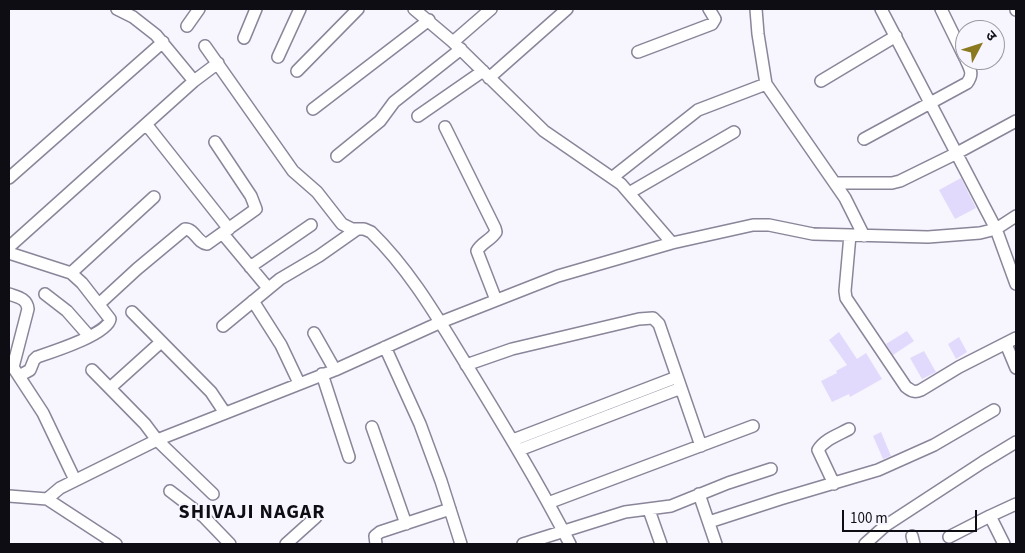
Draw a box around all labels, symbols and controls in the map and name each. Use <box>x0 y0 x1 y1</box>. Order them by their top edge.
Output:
north arrow <box>955 20 1005 70</box>
text: उ <box>980 26 1001 46</box>
scale bar <box>845 500 980 532</box>
district label: SHIVAJI NAGAR <box>177 502 327 526</box>
text: 100 m <box>850 508 888 529</box>

